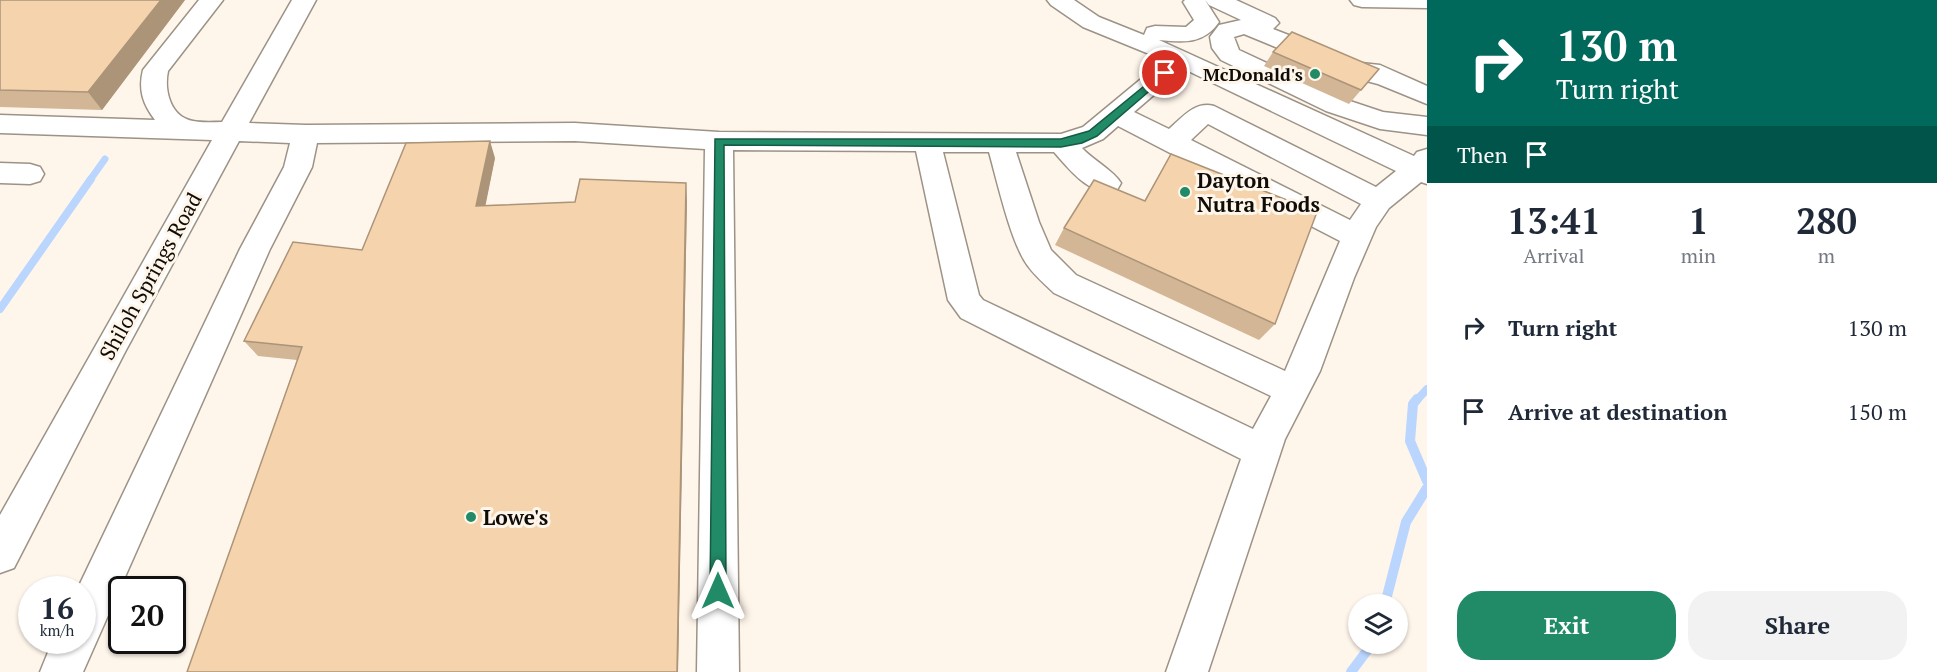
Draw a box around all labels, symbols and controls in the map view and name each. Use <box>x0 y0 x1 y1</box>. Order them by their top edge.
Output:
text: 130 m <box>1556 17 1677 73</box>
icon: right <box>1457 24 1535 102</box>
pin <box>1139 47 1190 98</box>
icon: arrive <box>1148 56 1181 89</box>
place label: McDonald's <box>1203 62 1303 86</box>
marker: McDonald's <box>1308 67 1322 81</box>
text: Turn right <box>1556 71 1679 107</box>
icon: arrive <box>1520 138 1553 171</box>
text: Then <box>1457 140 1508 169</box>
place label: Dayton Nutra Foods <box>1197 166 1320 218</box>
marker: Dayton Nutra Foods <box>1178 185 1192 199</box>
street label: Shiloh Springs Road <box>92 187 208 365</box>
text: 13:41 <box>1507 197 1601 244</box>
text: 1 <box>1688 197 1709 244</box>
text: 280 <box>1796 197 1857 244</box>
text: Arrival <box>1523 242 1585 269</box>
text: min <box>1681 242 1716 269</box>
text: m <box>1818 242 1835 269</box>
icon: right <box>1457 311 1490 344</box>
text: Turn right <box>1508 313 1617 342</box>
text: 130 m <box>1847 313 1907 342</box>
icon: arrive <box>1457 395 1490 428</box>
text: Arrive at destination <box>1508 397 1727 426</box>
text: 150 m <box>1847 397 1907 426</box>
place label: Lowe's <box>483 503 548 531</box>
marker: Lowe's <box>464 510 478 524</box>
position arrow <box>686 559 750 623</box>
speed limit sign: 20 <box>108 576 186 654</box>
text: 16 <box>40 588 74 628</box>
button: Exit <box>1457 591 1676 660</box>
button: Share <box>1688 591 1907 660</box>
map controls <box>1348 594 1408 654</box>
button: layers <box>1348 594 1408 654</box>
text: km/h <box>40 620 74 640</box>

